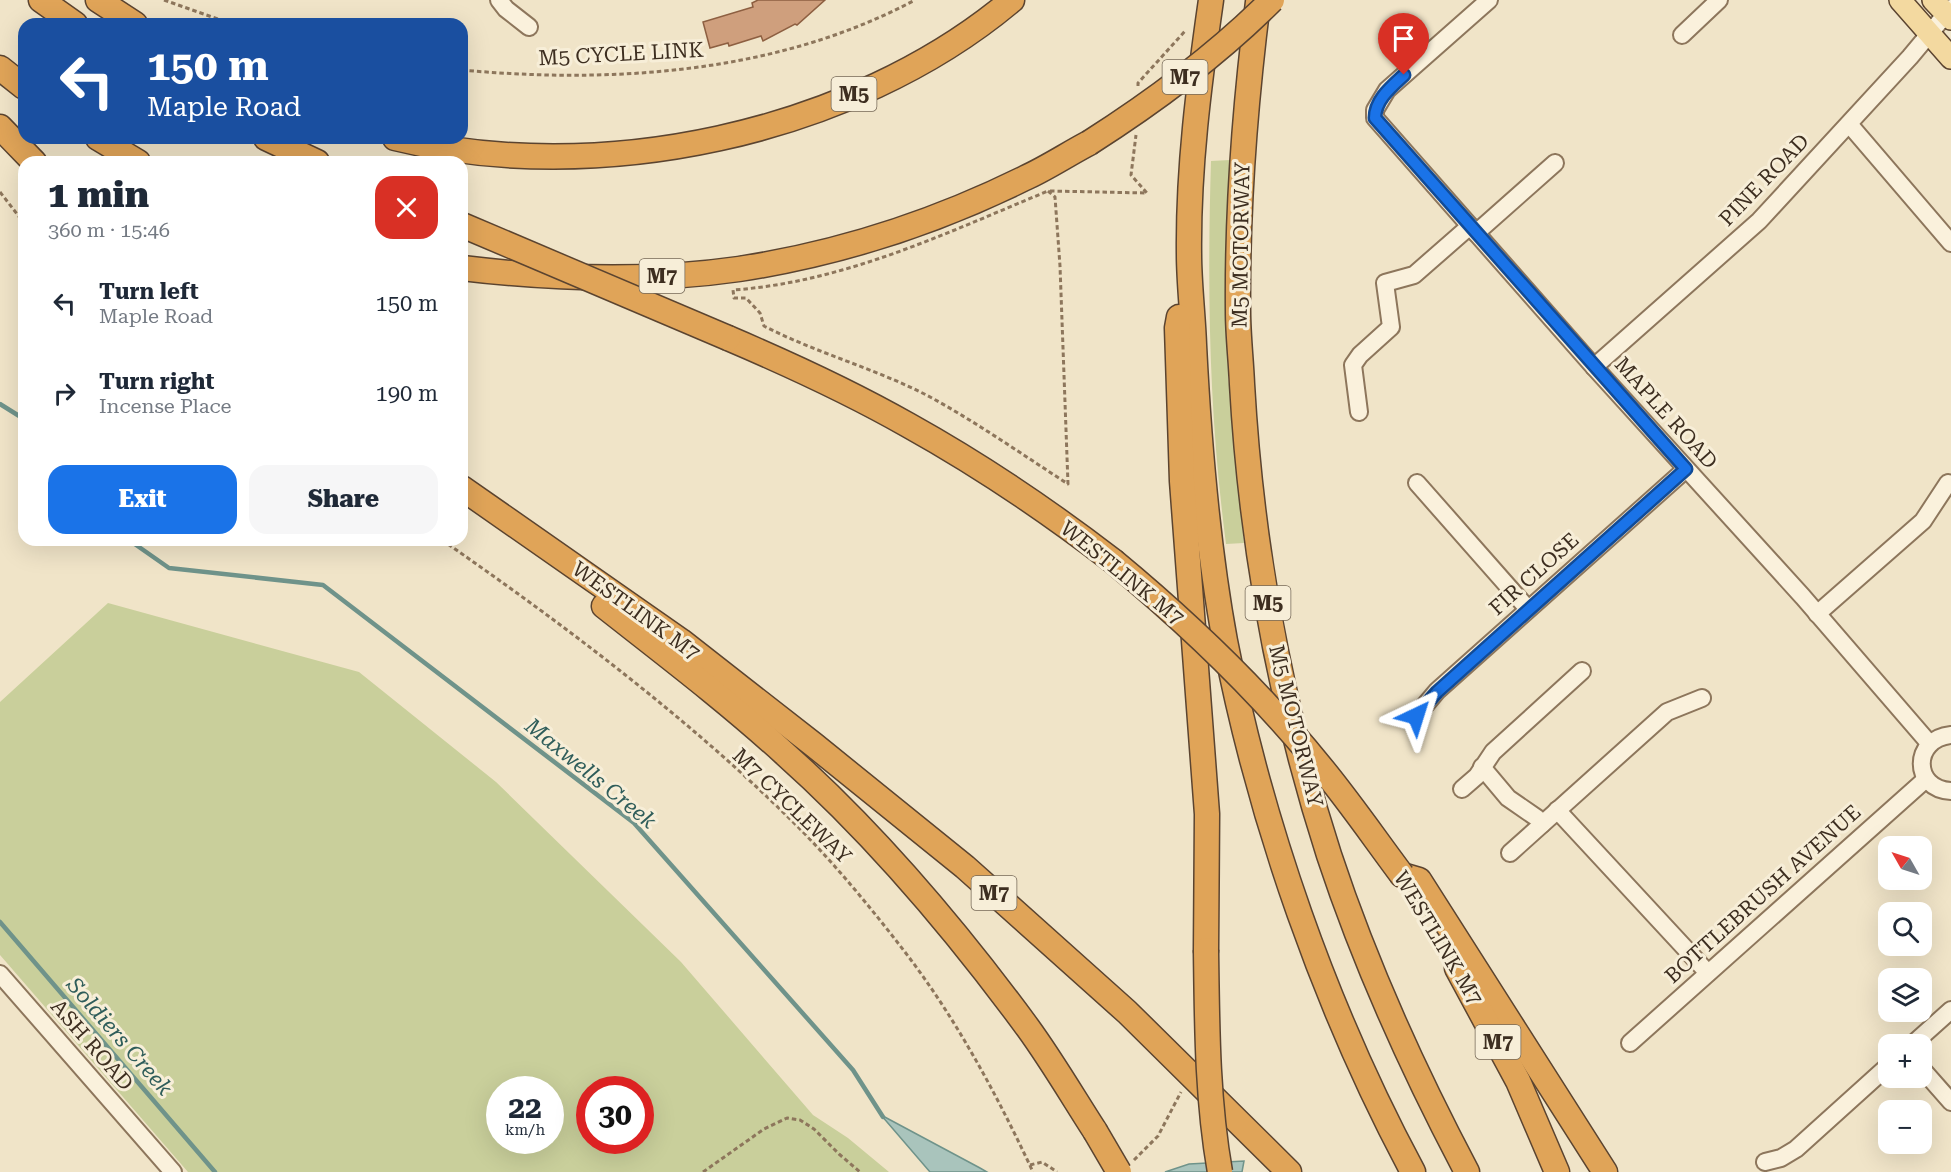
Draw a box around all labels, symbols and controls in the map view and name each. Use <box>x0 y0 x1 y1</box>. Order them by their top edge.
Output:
pin <box>1378 13 1429 75</box>
icon: arrive <box>1387 22 1420 55</box>
street label: M5 CYCLE LINK <box>538 38 704 70</box>
text: 150 m <box>147 41 269 90</box>
icon: left <box>48 42 126 120</box>
road number: M7 <box>1162 60 1208 94</box>
road number: M5 <box>832 77 876 111</box>
text: Maple Road <box>147 91 301 123</box>
street label: PINE ROAD <box>1714 129 1814 231</box>
street label: M5 MOTORWAY <box>1228 161 1254 328</box>
text: 1 min <box>48 174 149 216</box>
button: close <box>375 176 438 239</box>
text: 360 m · 15:46 <box>48 218 170 242</box>
road number: M7 <box>640 259 684 293</box>
text: Turn left <box>99 279 199 304</box>
icon: left <box>48 287 81 320</box>
text: 150 m <box>375 291 438 316</box>
text: Maple Road <box>99 304 213 328</box>
street label: MAPLE ROAD <box>1610 352 1722 474</box>
text: Turn right <box>99 369 214 394</box>
icon: right <box>48 377 81 410</box>
text: 190 m <box>375 381 438 406</box>
text: Incense Place <box>99 394 232 418</box>
button: Exit <box>48 465 237 534</box>
button: Share <box>249 465 438 534</box>
street label: WESTLINK M7 <box>1055 516 1189 630</box>
street label: FIR CLOSE <box>1485 528 1583 620</box>
street label: WESTLINK M7 <box>568 557 705 665</box>
road number: M5 <box>1246 586 1290 620</box>
street label: M5 MOTORWAY <box>1264 642 1328 810</box>
position arrow <box>1384 684 1448 748</box>
water label: Maxwells Creek <box>520 712 661 834</box>
street label: M7 CYCLEWAY <box>728 743 857 869</box>
street label: BOTTLEBRUSH AVENUE <box>1660 800 1866 988</box>
north arrow <box>1878 836 1932 890</box>
map controls <box>1878 836 1932 1154</box>
street label: WESTLINK M7 <box>1389 867 1487 1009</box>
road number: M7 <box>972 876 1016 910</box>
button: search <box>1878 902 1932 956</box>
button: layers <box>1878 968 1932 1022</box>
water label: Soldiers Creek <box>61 972 178 1100</box>
street label: ASH ROAD <box>46 995 138 1095</box>
road number: M7 <box>1476 1025 1520 1059</box>
button: + <box>1878 1034 1932 1088</box>
speed limit sign: 30 <box>576 1076 654 1154</box>
text: 22 <box>508 1090 542 1125</box>
button: − <box>1878 1100 1932 1154</box>
text: km/h <box>505 1121 545 1139</box>

